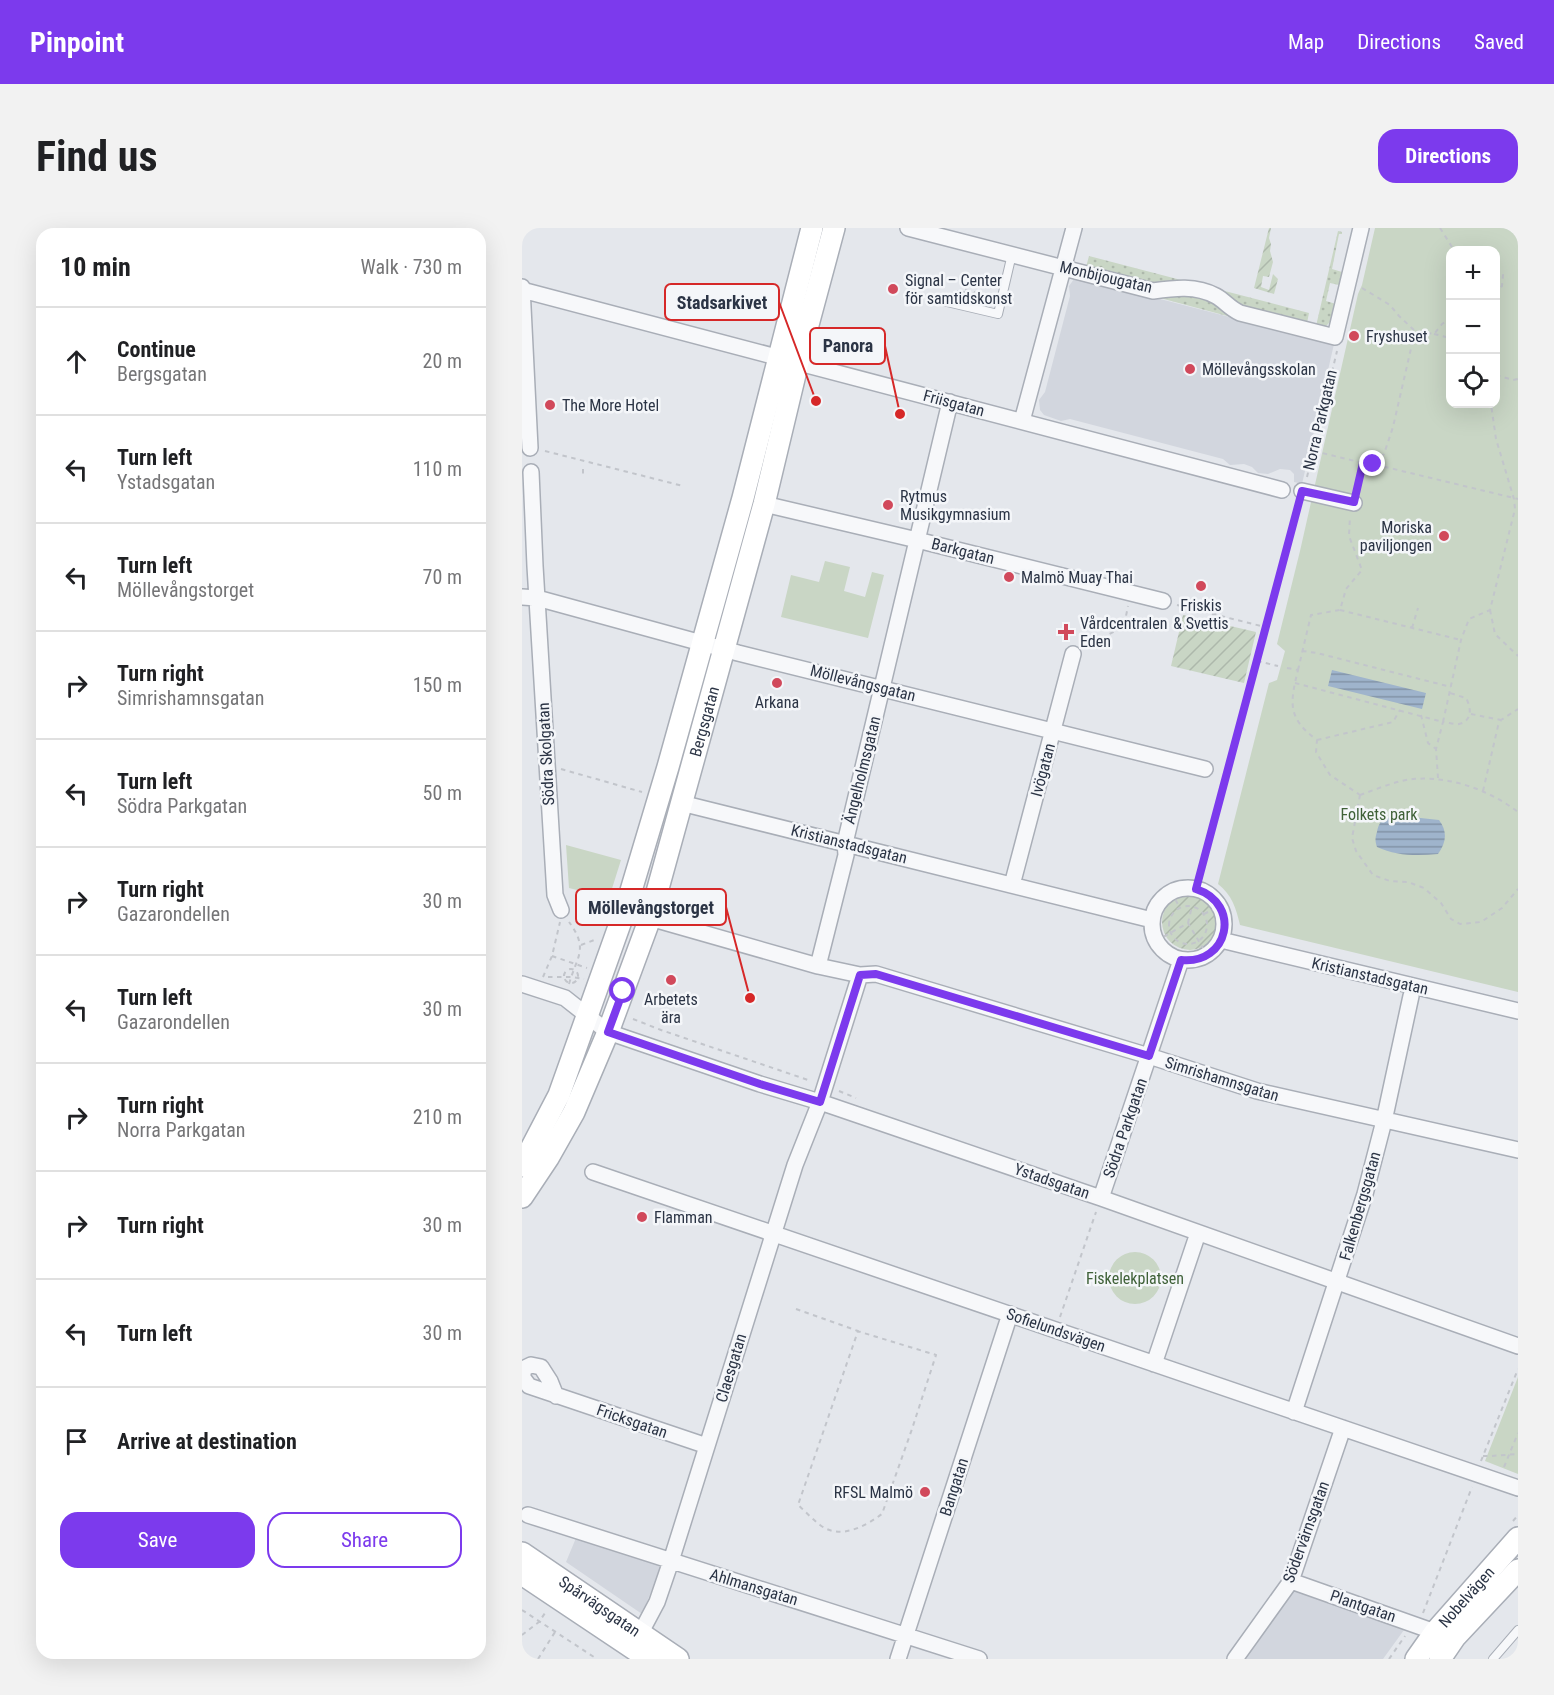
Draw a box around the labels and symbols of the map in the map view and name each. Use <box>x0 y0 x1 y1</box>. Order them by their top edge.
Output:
street label: Monbijougatan <box>1058 257 1154 297</box>
place label: Signal – Center för samtidskonst <box>905 271 1013 308</box>
marker: Signal – Center för samtidskonst <box>886 282 900 296</box>
callout: Stadsarkivet <box>665 284 779 320</box>
text: Stadsarkivet <box>677 292 768 313</box>
place label: Fryshuset <box>1366 327 1428 346</box>
callout: Panora <box>810 328 885 364</box>
marker: Fryshuset <box>1347 329 1361 343</box>
text: Panora <box>823 335 873 356</box>
place label: Möllevångsskolan <box>1202 360 1316 379</box>
marker: Möllevångsskolan <box>1183 362 1197 376</box>
street label: Norra Parkgatan <box>1299 368 1341 472</box>
street label: Friisgatan <box>921 386 987 420</box>
place label: The More Hotel <box>562 396 659 415</box>
marker: The More Hotel <box>543 398 557 412</box>
route end <box>1359 450 1385 476</box>
place label: Rytmus Musikgymnasium <box>900 487 1011 524</box>
marker: Rytmus Musikgymnasium <box>881 498 895 512</box>
place label: Moriska paviljongen <box>1360 518 1432 555</box>
marker: Moriska paviljongen <box>1437 529 1451 543</box>
street label: Barkgatan <box>930 534 996 568</box>
place label: Malmö Muay Thai <box>1021 568 1133 587</box>
marker: Malmö Muay Thai <box>1002 570 1016 584</box>
marker: Friskis & Svettis <box>1194 579 1208 593</box>
place label: Friskis & Svettis <box>1173 596 1229 633</box>
place label: Vårdcentralen Eden <box>1080 614 1167 651</box>
marker: Vårdcentralen Eden <box>1057 623 1075 641</box>
street label: Möllevångsgatan <box>808 661 918 705</box>
marker: Arkana <box>770 676 784 690</box>
street label: Bergsgatan <box>685 684 723 759</box>
place label: Arkana <box>755 693 799 712</box>
street label: Södra Skolgatan <box>534 702 558 806</box>
street label: Ängelholmsgatan <box>839 714 885 826</box>
street label: Ivögatan <box>1027 741 1059 799</box>
park label: Folkets park <box>1340 805 1418 824</box>
street label: Kristianstadsgatan <box>789 820 909 868</box>
callout: Möllevångstorget <box>576 889 726 925</box>
text: Möllevångstorget <box>588 897 714 918</box>
street label: Kristianstadsgatan <box>1310 953 1430 999</box>
marker: Arbetets ära <box>664 973 678 987</box>
route start <box>609 977 635 1003</box>
place label: Arbetets ära <box>644 990 698 1027</box>
street label: Simrishamnsgatan <box>1163 1053 1281 1105</box>
street label: Södra Parkgatan <box>1099 1076 1151 1180</box>
street label: Falkenbergsgatan <box>1335 1150 1385 1262</box>
street label: Ystadsgatan <box>1012 1159 1092 1203</box>
place label: Flamman <box>654 1208 713 1227</box>
marker: Flamman <box>635 1210 649 1224</box>
park label: Fiskelekplatsen <box>1086 1269 1184 1288</box>
street label: Sofielundsvägen <box>1004 1304 1108 1356</box>
street label: Claesgatan <box>712 1331 750 1405</box>
street label: Fricksgatan <box>594 1400 670 1442</box>
street label: Bangatan <box>936 1456 972 1518</box>
street label: Södervärnsgatan <box>1279 1479 1333 1585</box>
place label: RFSL Malmö <box>834 1483 913 1502</box>
marker: RFSL Malmö <box>918 1485 932 1499</box>
street label: Nobelvägen <box>1434 1563 1498 1631</box>
street label: Ahlmansgatan <box>708 1565 800 1609</box>
street label: Spårvägsgatan <box>555 1572 644 1640</box>
street label: Plantgatan <box>1328 1586 1398 1626</box>

